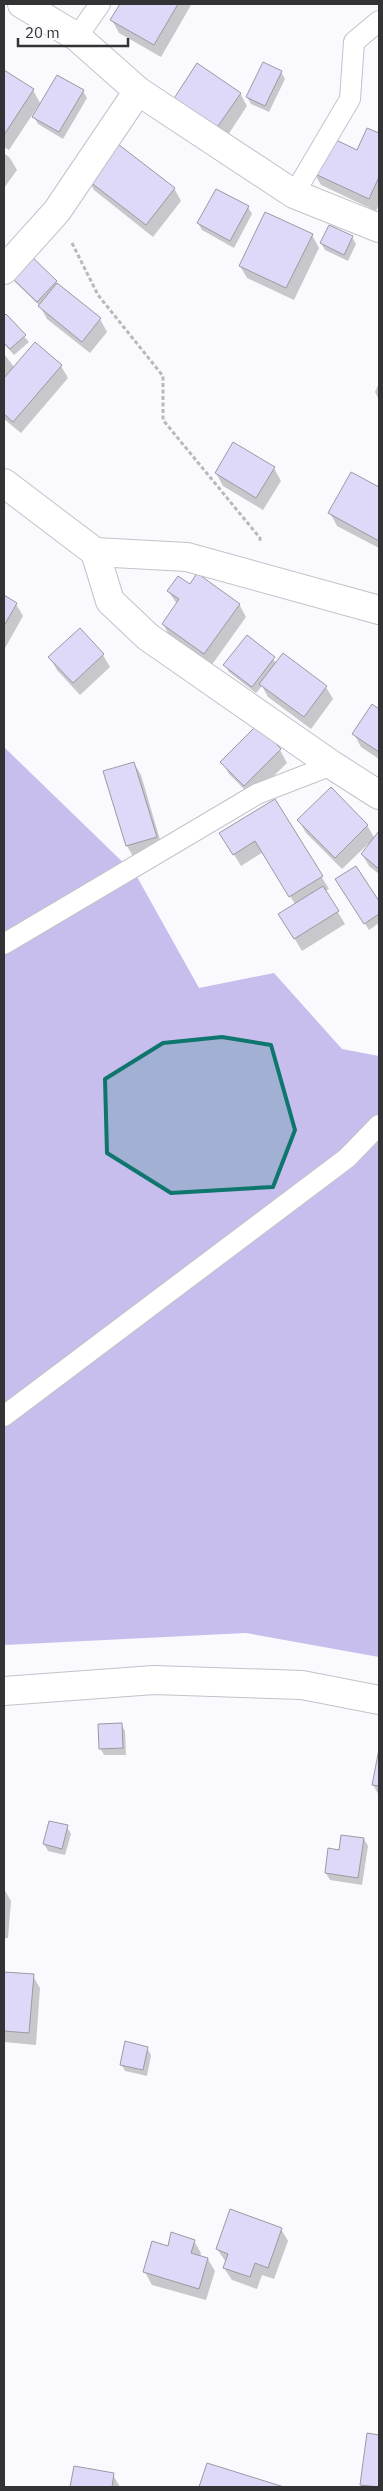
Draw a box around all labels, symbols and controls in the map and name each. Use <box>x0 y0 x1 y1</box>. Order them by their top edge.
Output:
scale bar <box>18 15 128 47</box>
text: 20 m <box>25 23 60 42</box>

